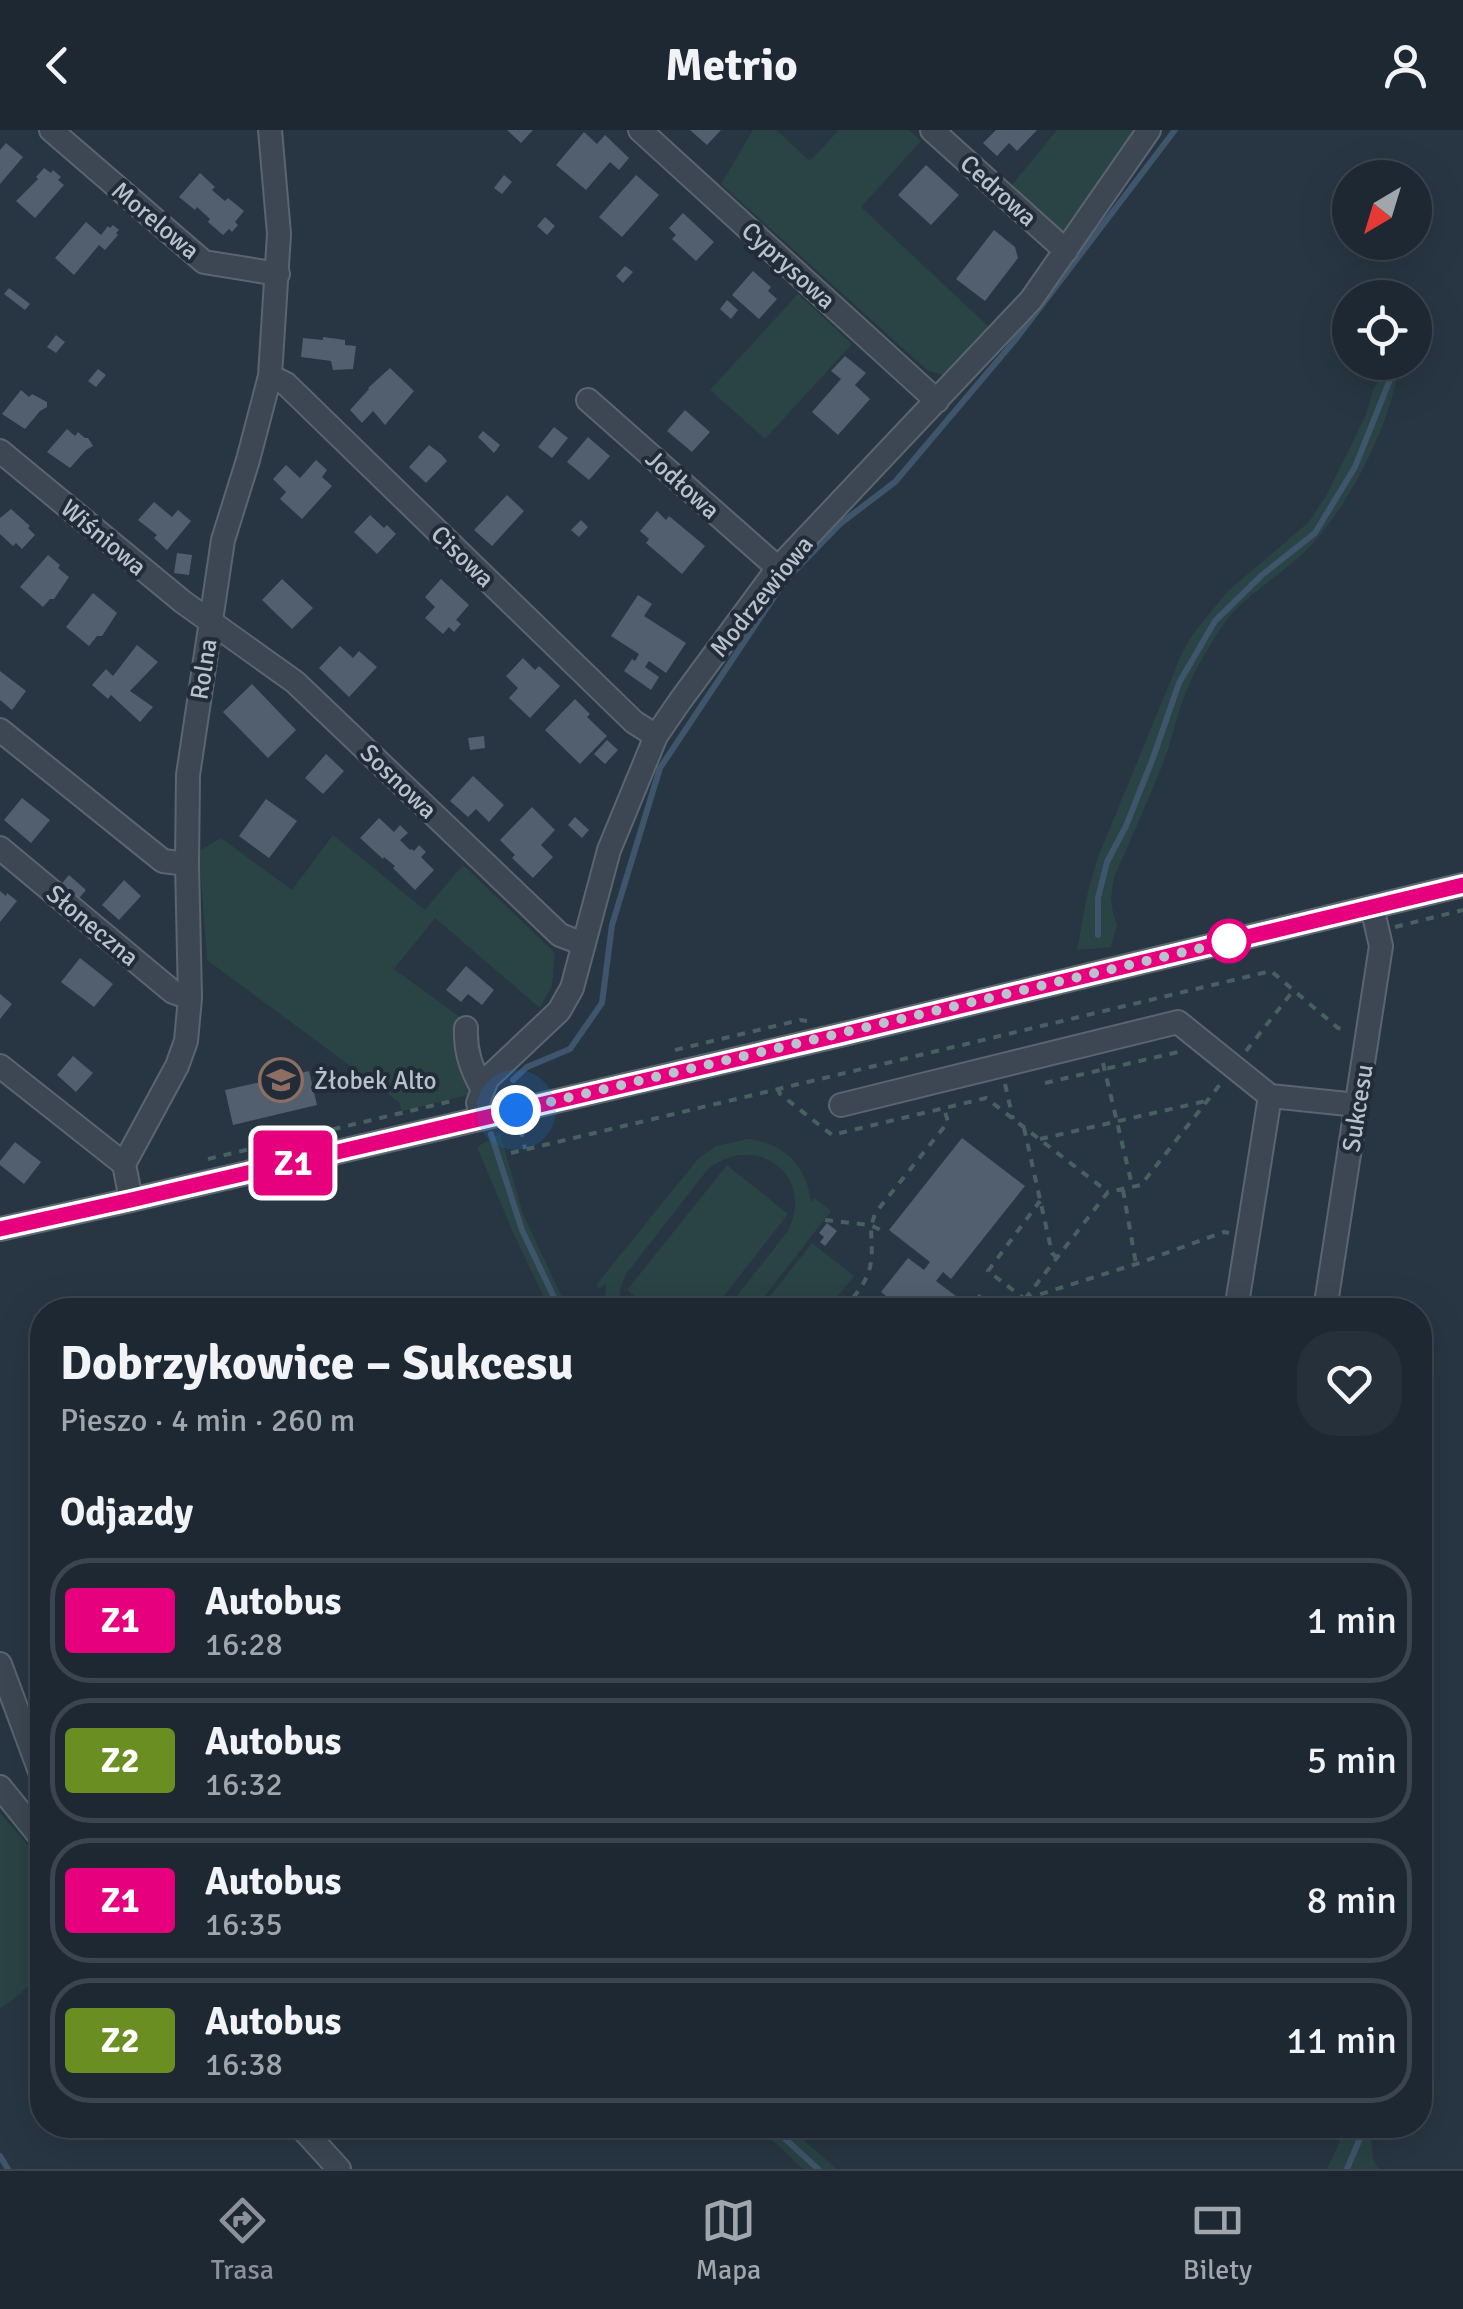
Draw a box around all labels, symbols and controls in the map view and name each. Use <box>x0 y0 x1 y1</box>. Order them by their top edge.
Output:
icon: back <box>30 38 85 93</box>
text: Metrio <box>665 38 798 93</box>
icon: person <box>1378 38 1433 93</box>
street label: Cedrowa <box>954 148 1043 233</box>
north arrow <box>1332 160 1432 260</box>
map controls <box>1332 160 1432 380</box>
street label: Morelowa <box>106 175 206 266</box>
street label: Cyprysowa <box>735 215 842 316</box>
button: locate <box>1332 280 1432 380</box>
street label: Jodłowa <box>639 443 726 526</box>
street label: Wiśniowa <box>54 493 153 582</box>
street label: Cisowa <box>425 519 501 594</box>
street label: Modrzewiowa <box>703 529 820 663</box>
street label: Rolna <box>183 636 224 702</box>
street label: Sosnowa <box>354 737 443 825</box>
street label: Słoneczna <box>40 878 145 973</box>
unlabelled marker <box>1208 920 1250 962</box>
school or university icon: Żłobek Alto <box>258 1057 304 1103</box>
street label: Sukcesu <box>1335 1062 1380 1154</box>
place label: Żłobek Alto <box>314 1065 437 1096</box>
your location <box>491 1085 541 1135</box>
line badge: Z1 <box>248 1130 338 1196</box>
text: Z1 <box>273 1142 313 1185</box>
button: heart <box>1297 1331 1402 1436</box>
text: Dobrzykowice – Sukcesu <box>60 1334 574 1393</box>
text: Pieszo · 4 min · 260 m <box>60 1401 355 1440</box>
text: Odjazdy <box>60 1489 193 1536</box>
text: Autobus <box>205 1578 341 1625</box>
text: 1 min <box>1307 1597 1397 1644</box>
text: Z1 <box>100 1599 140 1642</box>
text: 16:28 <box>205 1625 283 1664</box>
text: Autobus <box>205 1718 341 1765</box>
text: 5 min <box>1307 1737 1397 1784</box>
text: Z2 <box>100 1739 140 1782</box>
text: 16:32 <box>205 1765 283 1804</box>
text: Autobus <box>205 1858 341 1905</box>
text: 8 min <box>1307 1877 1397 1924</box>
text: Z1 <box>100 1879 140 1922</box>
text: 16:35 <box>205 1905 283 1944</box>
text: Autobus <box>205 1998 341 2045</box>
text: 11 min <box>1286 2017 1397 2064</box>
text: Z2 <box>100 2019 140 2062</box>
text: 16:38 <box>205 2045 283 2084</box>
tab: Trasa <box>211 2193 274 2287</box>
tab: Mapa <box>695 2193 761 2287</box>
tab: Bilety <box>1183 2193 1252 2287</box>

